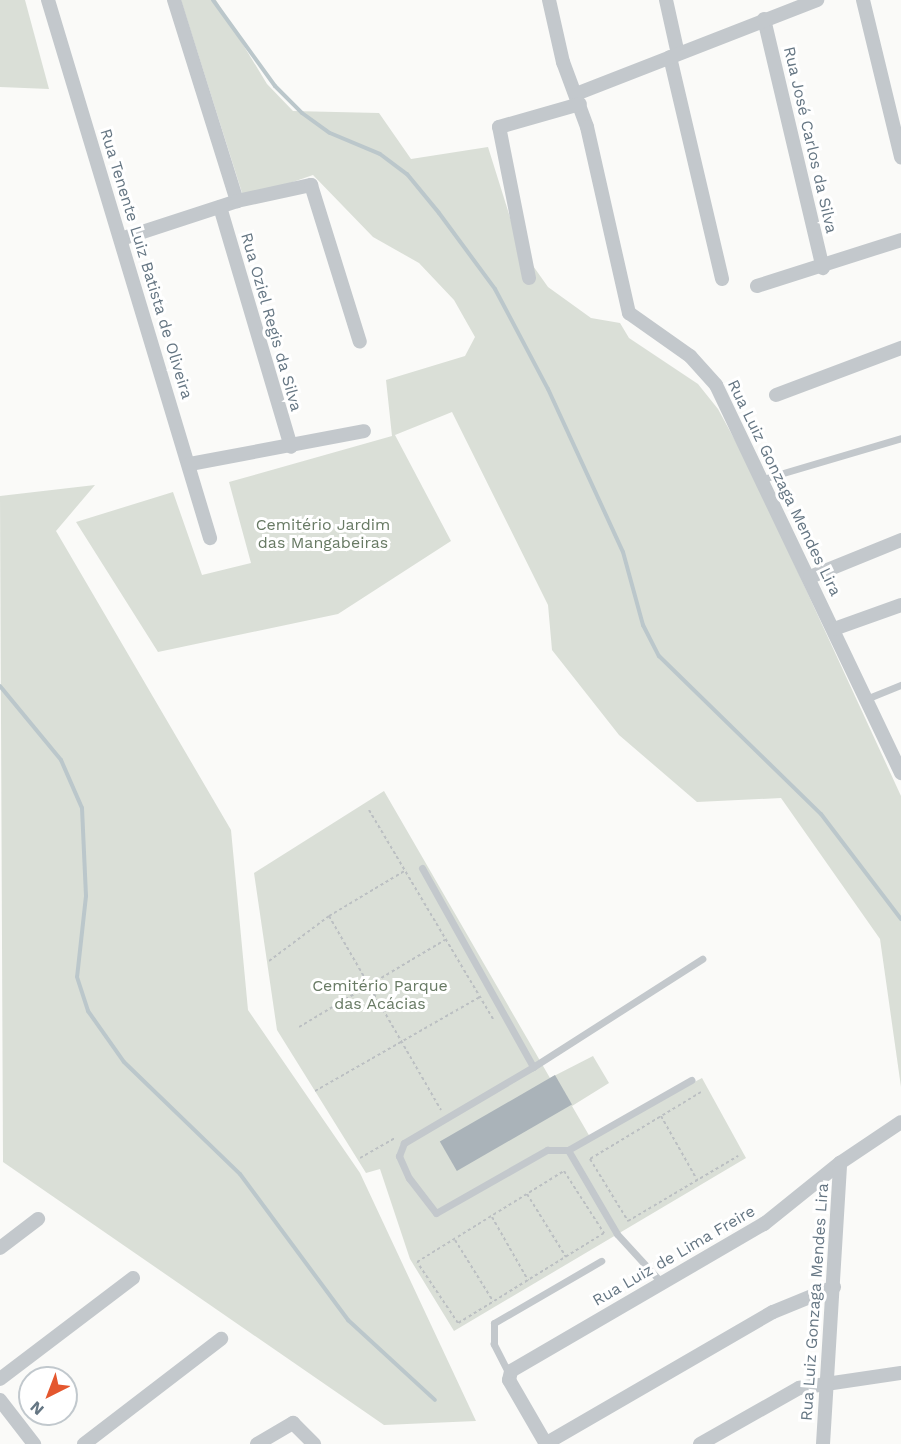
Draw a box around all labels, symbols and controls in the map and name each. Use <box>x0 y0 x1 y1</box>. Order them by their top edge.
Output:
street label: Rua José Carlos da Silva <box>779 44 841 236</box>
street label: Rua Tenente Luiz Batista de Oliveira <box>96 126 196 402</box>
street label: Rua Oziel Regis da Silva <box>236 230 306 414</box>
street label: Rua Luiz Gonzaga Mendes Lira <box>723 376 845 600</box>
park label: Cemitério Jardim das Mangabeiras <box>255 515 391 553</box>
park label: Cemitério Parque das Acácias <box>312 976 448 1014</box>
street label: Rua Luiz Gonzaga Mendes Lira <box>797 1182 833 1422</box>
street label: Rua Luiz de Lima Freire <box>589 1201 759 1311</box>
north arrow <box>18 1366 78 1426</box>
text: N <box>26 1397 48 1419</box>

